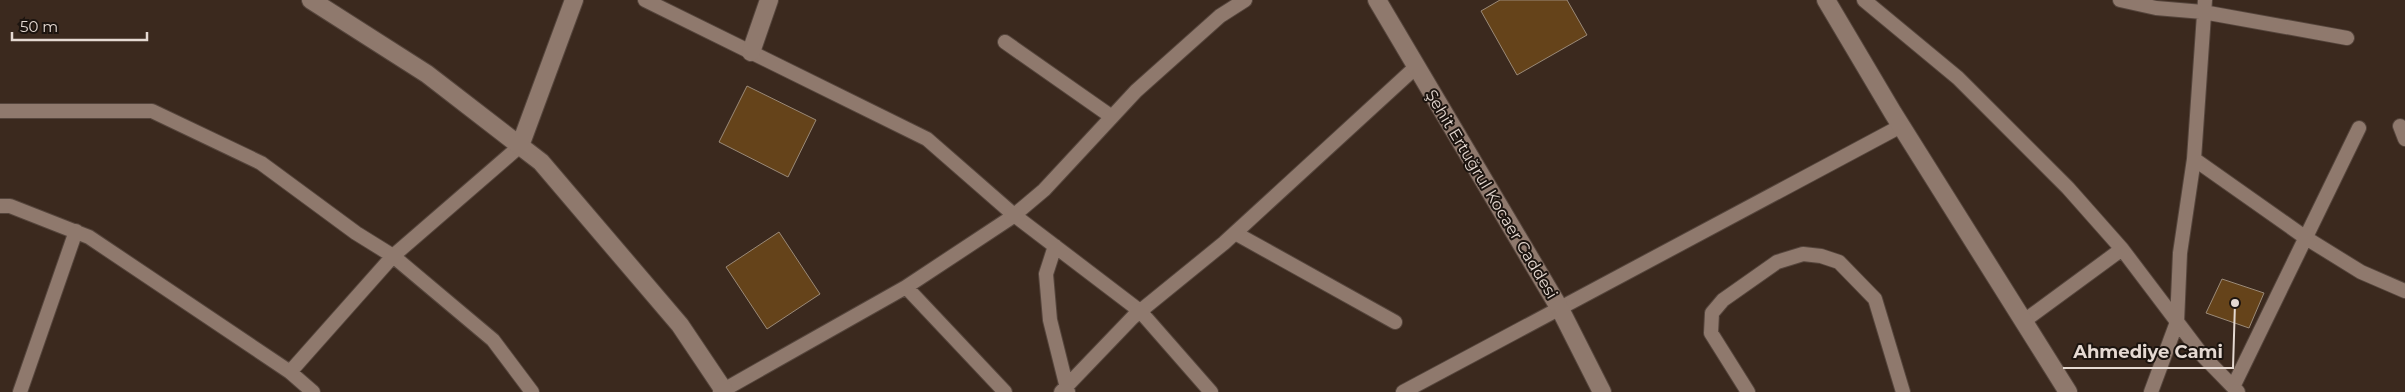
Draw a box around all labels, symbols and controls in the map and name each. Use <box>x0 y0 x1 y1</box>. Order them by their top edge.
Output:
scale bar <box>12 10 148 42</box>
text: 50 m <box>20 17 58 36</box>
street label: Şehit Ertuğrul Kocaer Caddesi <box>1422 86 1562 302</box>
callout: Ahmediye Cami <box>2063 335 2233 368</box>
text: Ahmediye Cami <box>2072 341 2223 363</box>

